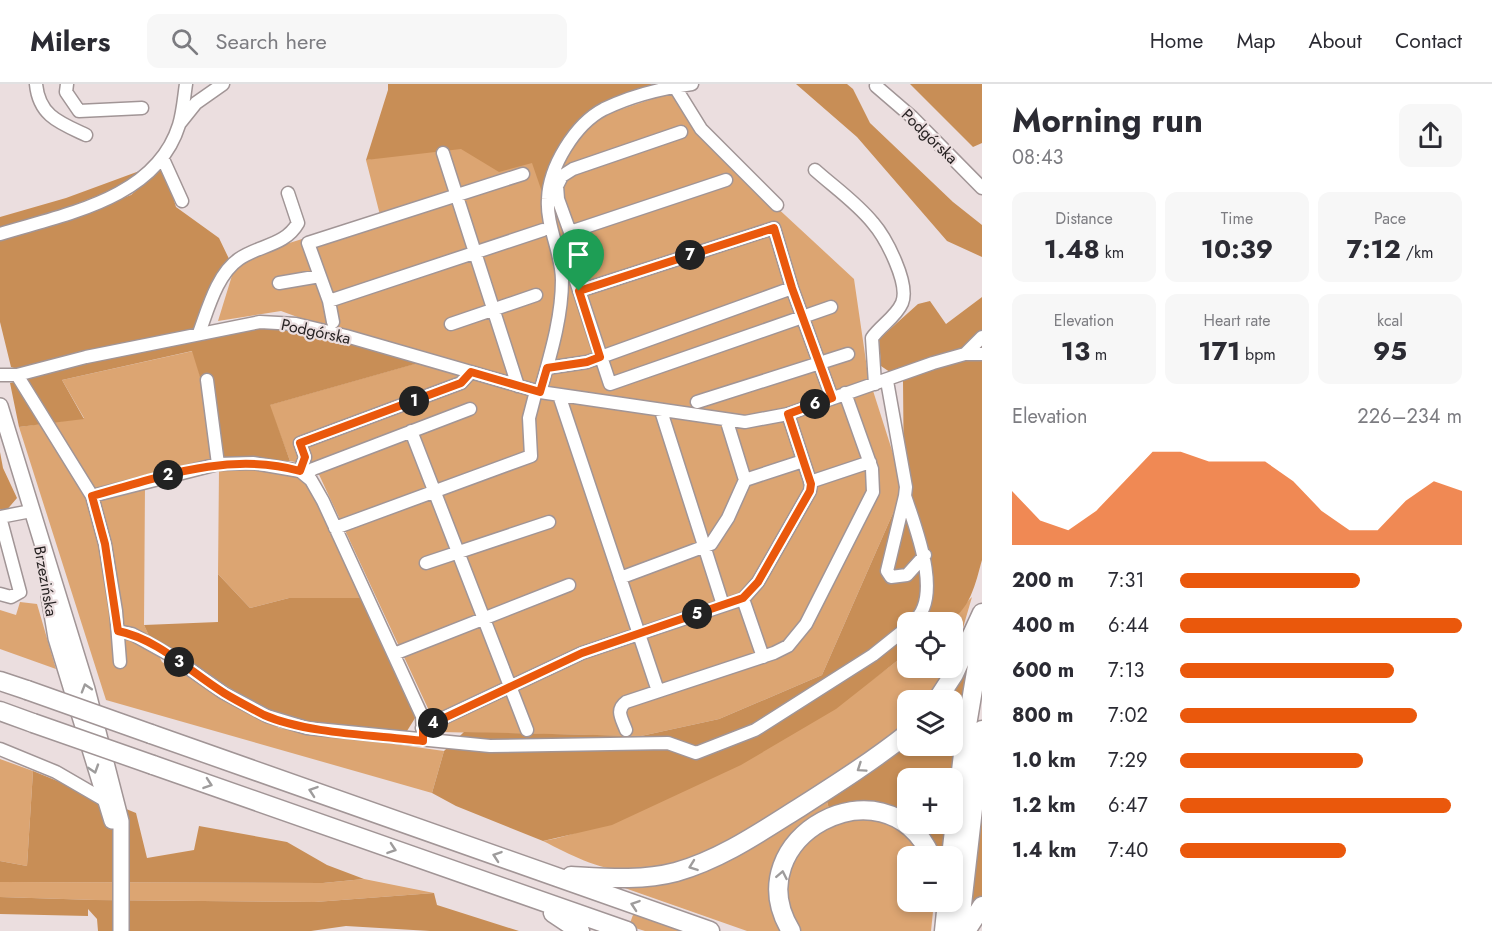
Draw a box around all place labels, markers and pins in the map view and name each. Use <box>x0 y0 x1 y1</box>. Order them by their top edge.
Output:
pin <box>553 229 604 291</box>
pin: 7 <box>675 240 705 270</box>
pin: 1 <box>399 386 429 416</box>
pin: 6 <box>800 389 830 419</box>
pin: 2 <box>153 460 183 490</box>
pin: 5 <box>682 599 712 629</box>
pin: 3 <box>164 647 194 677</box>
pin: 4 <box>418 708 448 738</box>

